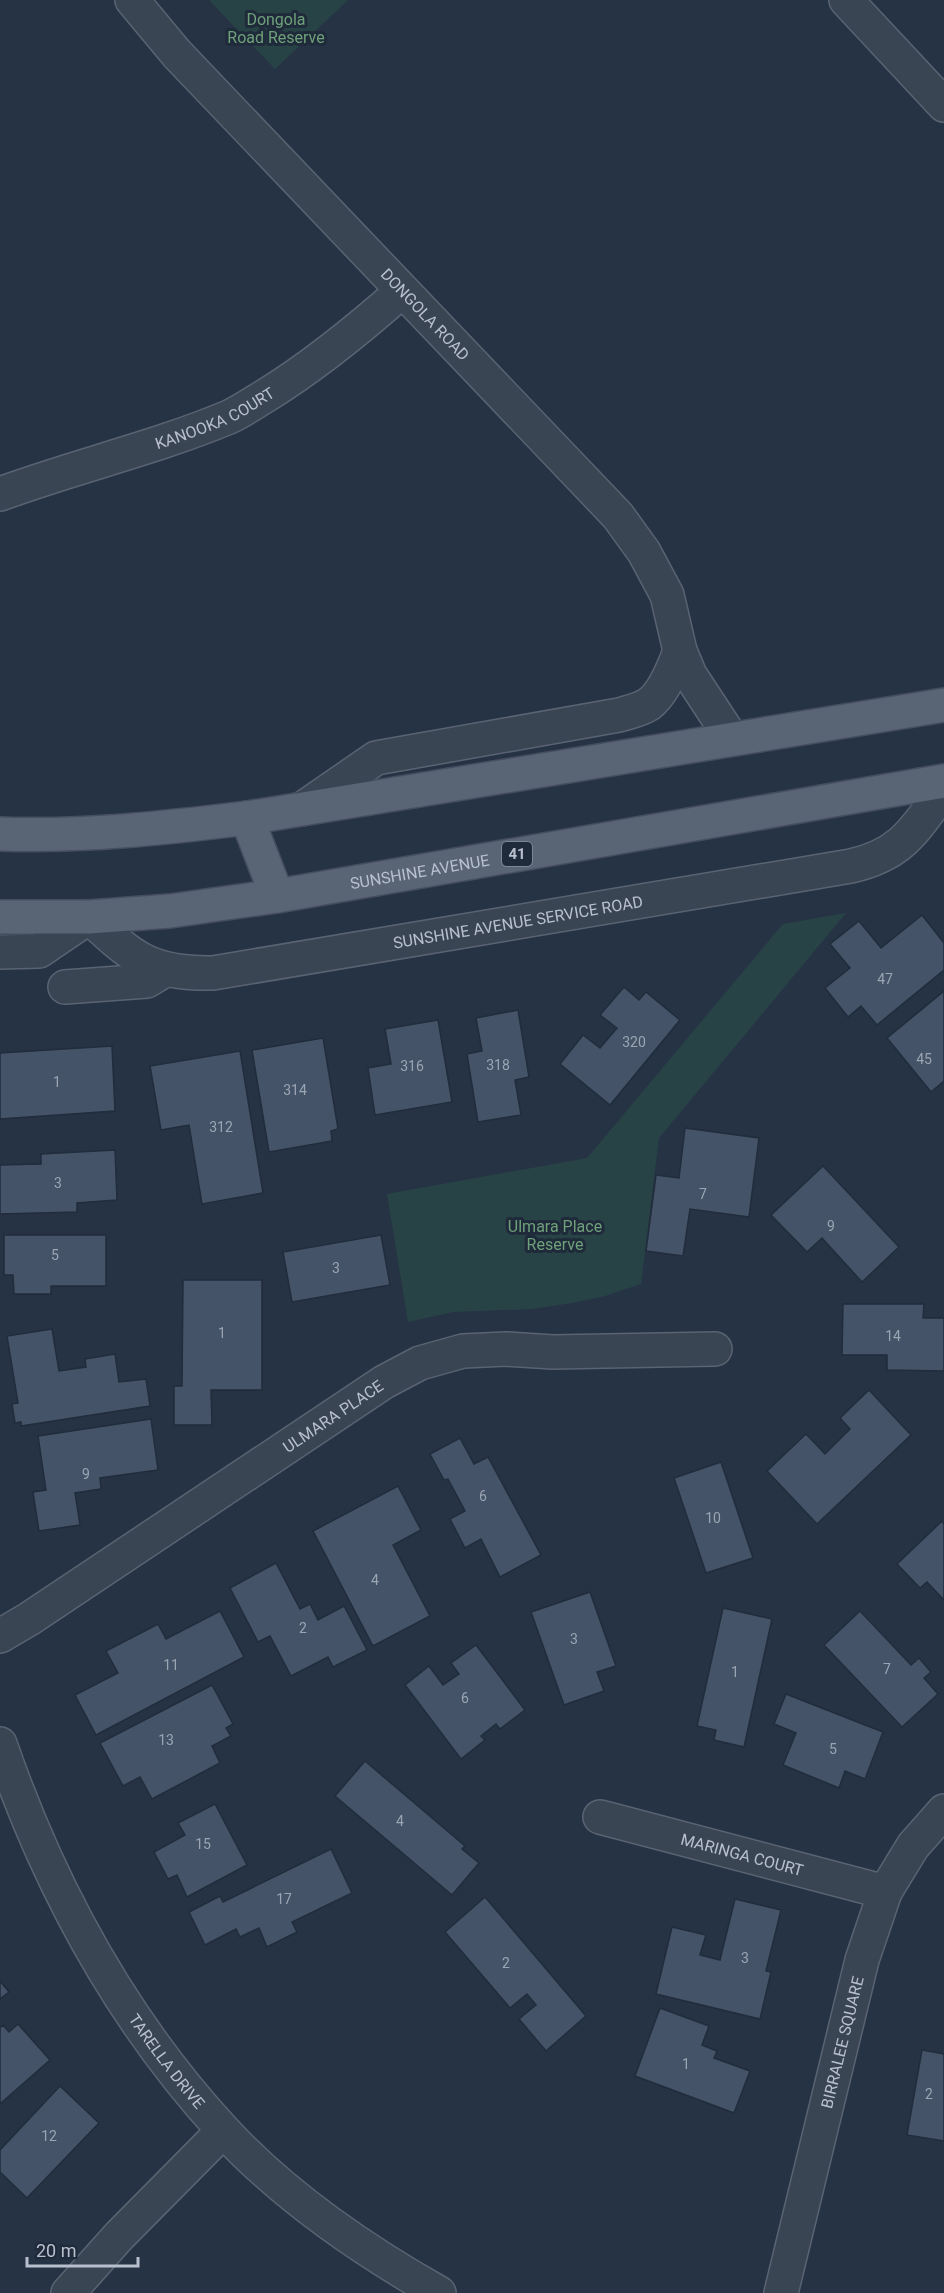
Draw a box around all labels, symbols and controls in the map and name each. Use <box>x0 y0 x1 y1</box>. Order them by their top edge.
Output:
park label: Dongola Road Reserve <box>227 10 325 47</box>
street label: DONGOLA ROAD <box>377 265 473 364</box>
street label: KANOOKA COURT <box>153 383 278 453</box>
road number: 41 <box>502 842 532 866</box>
street label: SUNSHINE AVENUE <box>349 851 491 893</box>
street label: SUNSHINE AVENUE SERVICE ROAD <box>392 892 644 953</box>
house number: 47 <box>877 971 893 987</box>
house number: 320 <box>622 1034 646 1050</box>
house number: 45 <box>916 1051 932 1067</box>
house number: 318 <box>486 1057 510 1073</box>
house number: 316 <box>400 1058 424 1074</box>
house number: 1 <box>53 1074 61 1090</box>
house number: 314 <box>283 1082 307 1098</box>
house number: 312 <box>209 1119 233 1135</box>
house number: 3 <box>54 1175 62 1191</box>
house number: 7 <box>699 1186 707 1202</box>
park label: Ulmara Place Reserve <box>508 1217 602 1254</box>
house number: 9 <box>827 1218 835 1234</box>
house number: 5 <box>51 1247 59 1263</box>
house number: 3 <box>332 1260 340 1276</box>
house number: 1 <box>218 1325 226 1341</box>
house number: 14 <box>885 1328 901 1344</box>
street label: ULMARA PLACE <box>279 1376 387 1457</box>
house number: 9 <box>82 1466 90 1482</box>
house number: 6 <box>479 1488 487 1504</box>
house number: 10 <box>705 1510 721 1526</box>
house number: 4 <box>371 1572 379 1588</box>
house number: 2 <box>299 1620 307 1636</box>
house number: 3 <box>570 1631 578 1647</box>
house number: 11 <box>163 1657 179 1673</box>
house number: 7 <box>883 1661 891 1677</box>
house number: 1 <box>731 1664 739 1680</box>
house number: 6 <box>461 1690 469 1706</box>
house number: 13 <box>158 1732 174 1748</box>
house number: 5 <box>829 1741 837 1757</box>
house number: 4 <box>396 1813 404 1829</box>
street label: MARINGA COURT <box>679 1830 806 1880</box>
house number: 15 <box>195 1836 211 1852</box>
house number: 17 <box>276 1891 292 1907</box>
house number: 3 <box>741 1950 749 1966</box>
house number: 2 <box>502 1955 510 1971</box>
street label: BIRRALEE SQUARE <box>817 1974 868 2110</box>
street label: TARELLA DRIVE <box>125 2010 209 2113</box>
house number: 1 <box>682 2056 690 2072</box>
house number: 2 <box>925 2086 933 2102</box>
house number: 12 <box>41 2128 57 2144</box>
scale bar <box>27 2230 138 2268</box>
text: 20 m <box>36 2240 76 2261</box>

